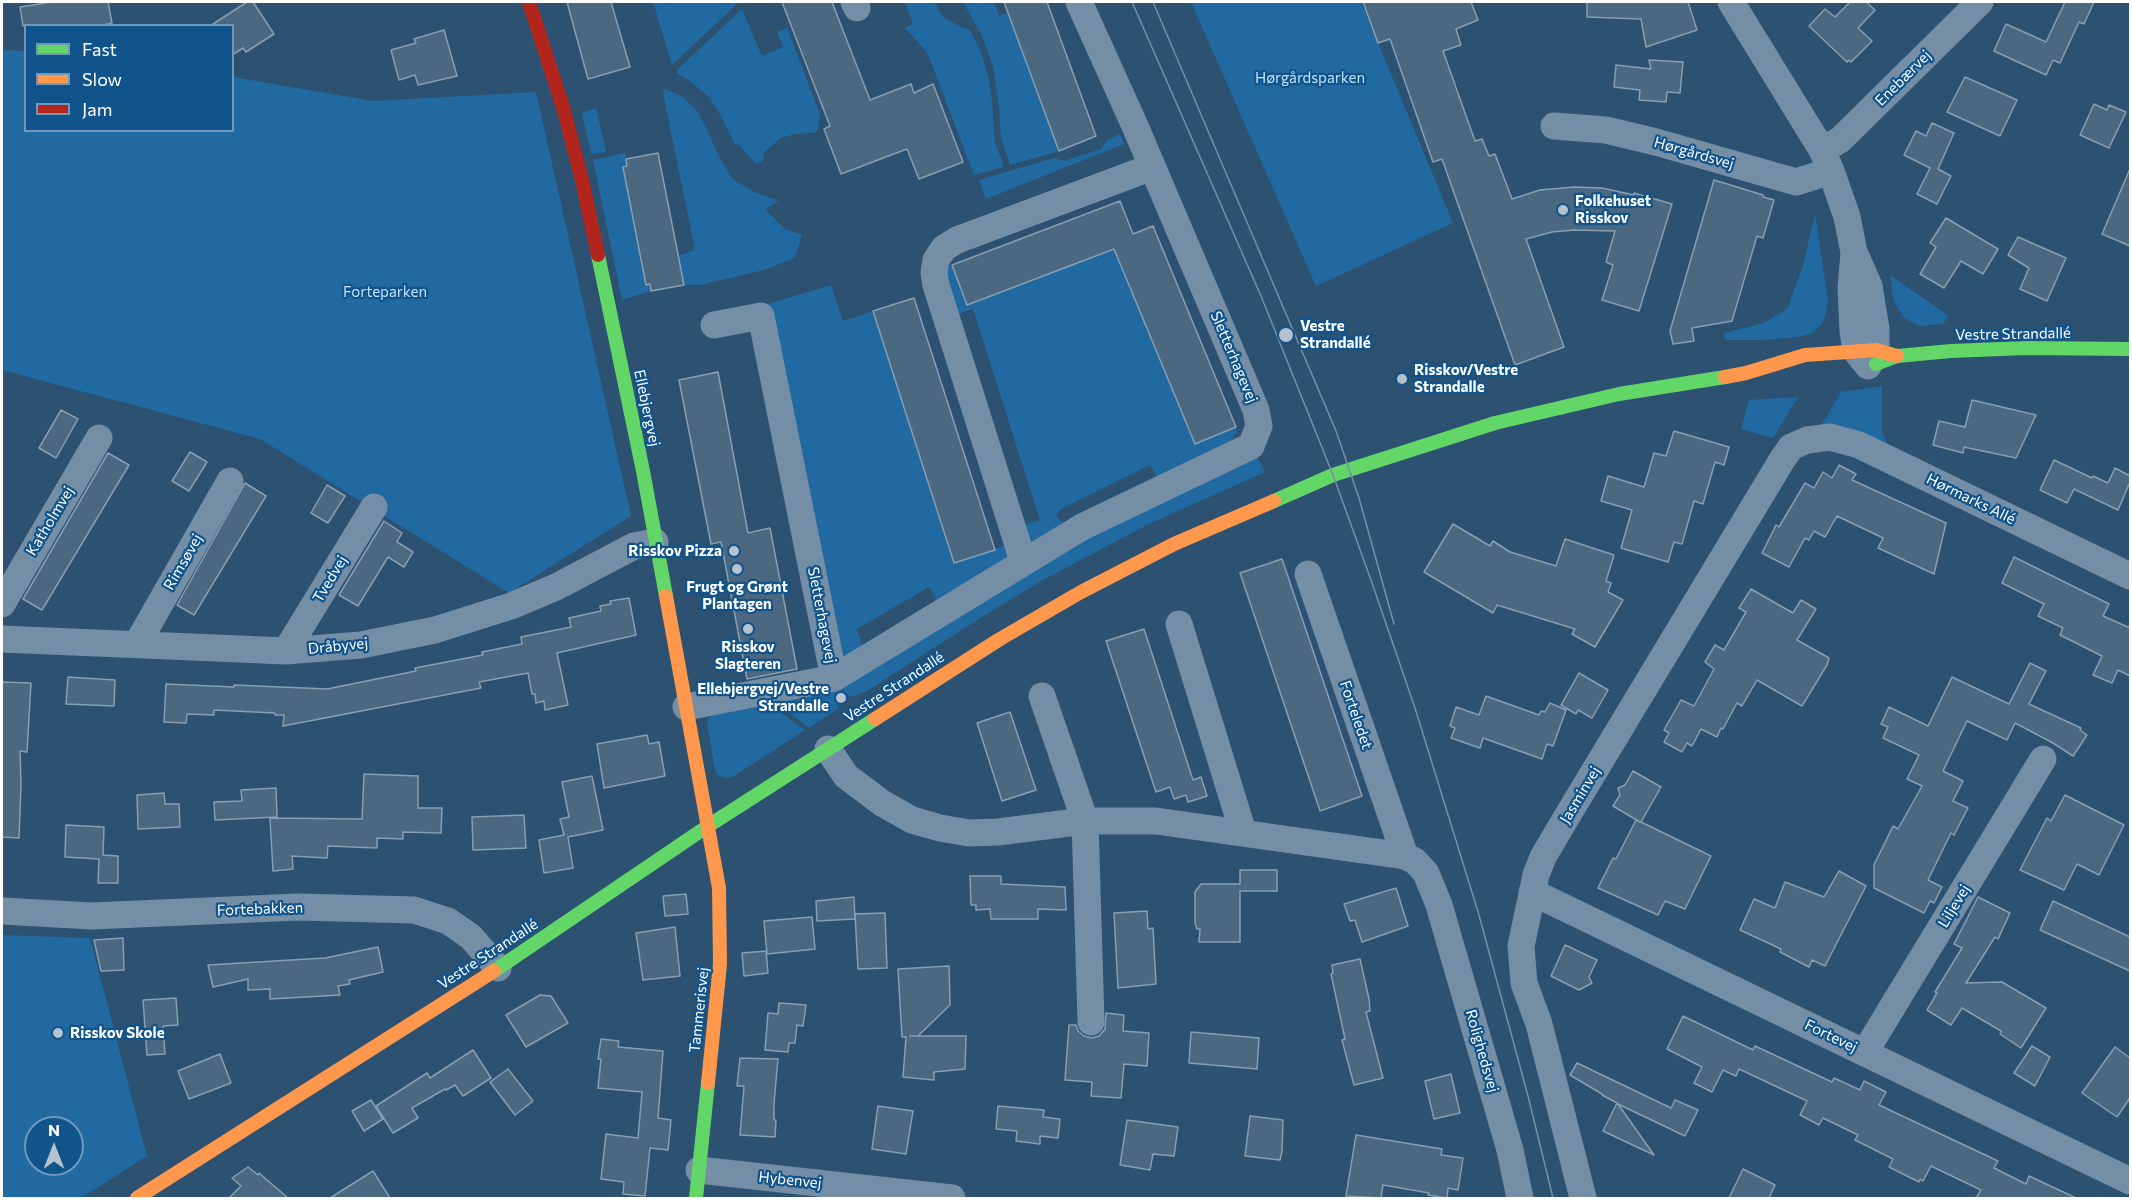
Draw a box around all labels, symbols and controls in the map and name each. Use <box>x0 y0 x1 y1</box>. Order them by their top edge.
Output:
legend <box>24 24 234 132</box>
text: Fast <box>82 38 117 60</box>
street label: Enebærvej <box>1871 46 1935 110</box>
text: Slow <box>82 68 122 90</box>
park label: Hørgårdsparken <box>1255 69 1365 87</box>
text: Jam <box>82 98 112 120</box>
street label: Hørgårdsvej <box>1652 133 1736 173</box>
place label: Folkehuset Risskov <box>1575 192 1651 227</box>
marker: Folkehuset Risskov <box>1556 203 1570 217</box>
park label: Forteparken <box>343 283 427 301</box>
street label: Sletterhagevej <box>1207 308 1261 406</box>
place label: Vestre Strandallé <box>1300 317 1371 352</box>
street label: Vestre Strandallé <box>1955 324 2071 344</box>
marker: Vestre Strandallé <box>1277 326 1295 344</box>
place label: Risskov/Vestre Strandalle <box>1414 361 1518 396</box>
street label: Ellebjergvej <box>630 368 664 448</box>
marker: Risskov/Vestre Strandalle <box>1395 372 1409 386</box>
street label: Hørmarks Allé <box>1924 470 2018 528</box>
street label: Katholmvej <box>22 483 78 559</box>
street label: Rimsøvej <box>160 531 206 593</box>
place label: Risskov Pizza <box>628 542 722 560</box>
marker: Risskov Pizza <box>727 544 741 558</box>
street label: Tvedvej <box>309 552 351 606</box>
marker: Frugt og Grønt Plantagen <box>730 562 744 576</box>
street label: Sletterhagevej <box>804 565 840 665</box>
place label: Frugt og Grønt Plantagen <box>686 578 788 613</box>
marker: Risskov Slagteren <box>741 622 755 636</box>
street label: Dråbyvej <box>307 634 369 658</box>
place label: Risskov Slagteren <box>715 638 781 673</box>
street label: Vestre Strandallé <box>841 648 947 726</box>
street label: Forteledet <box>1336 678 1376 752</box>
place label: Ellebjergvej/Vestre Strandalle <box>697 680 829 715</box>
marker: Ellebjergvej/Vestre Strandalle <box>834 691 848 705</box>
street label: Jasminvej <box>1556 763 1604 827</box>
street label: Liljevej <box>1934 881 1974 931</box>
street label: Fortebakken <box>217 898 303 920</box>
street label: Vestre Strandallé <box>435 915 541 993</box>
street label: Tammerisvej <box>686 966 712 1054</box>
street label: Rolighedsvej <box>1462 1008 1502 1094</box>
street label: Fortevej <box>1802 1016 1860 1056</box>
place label: Risskov Skole <box>70 1024 165 1042</box>
marker: Risskov Skole <box>51 1026 65 1040</box>
north arrow <box>24 1116 84 1176</box>
text: N <box>48 1120 60 1139</box>
street label: Hybenvej <box>758 1168 822 1192</box>

